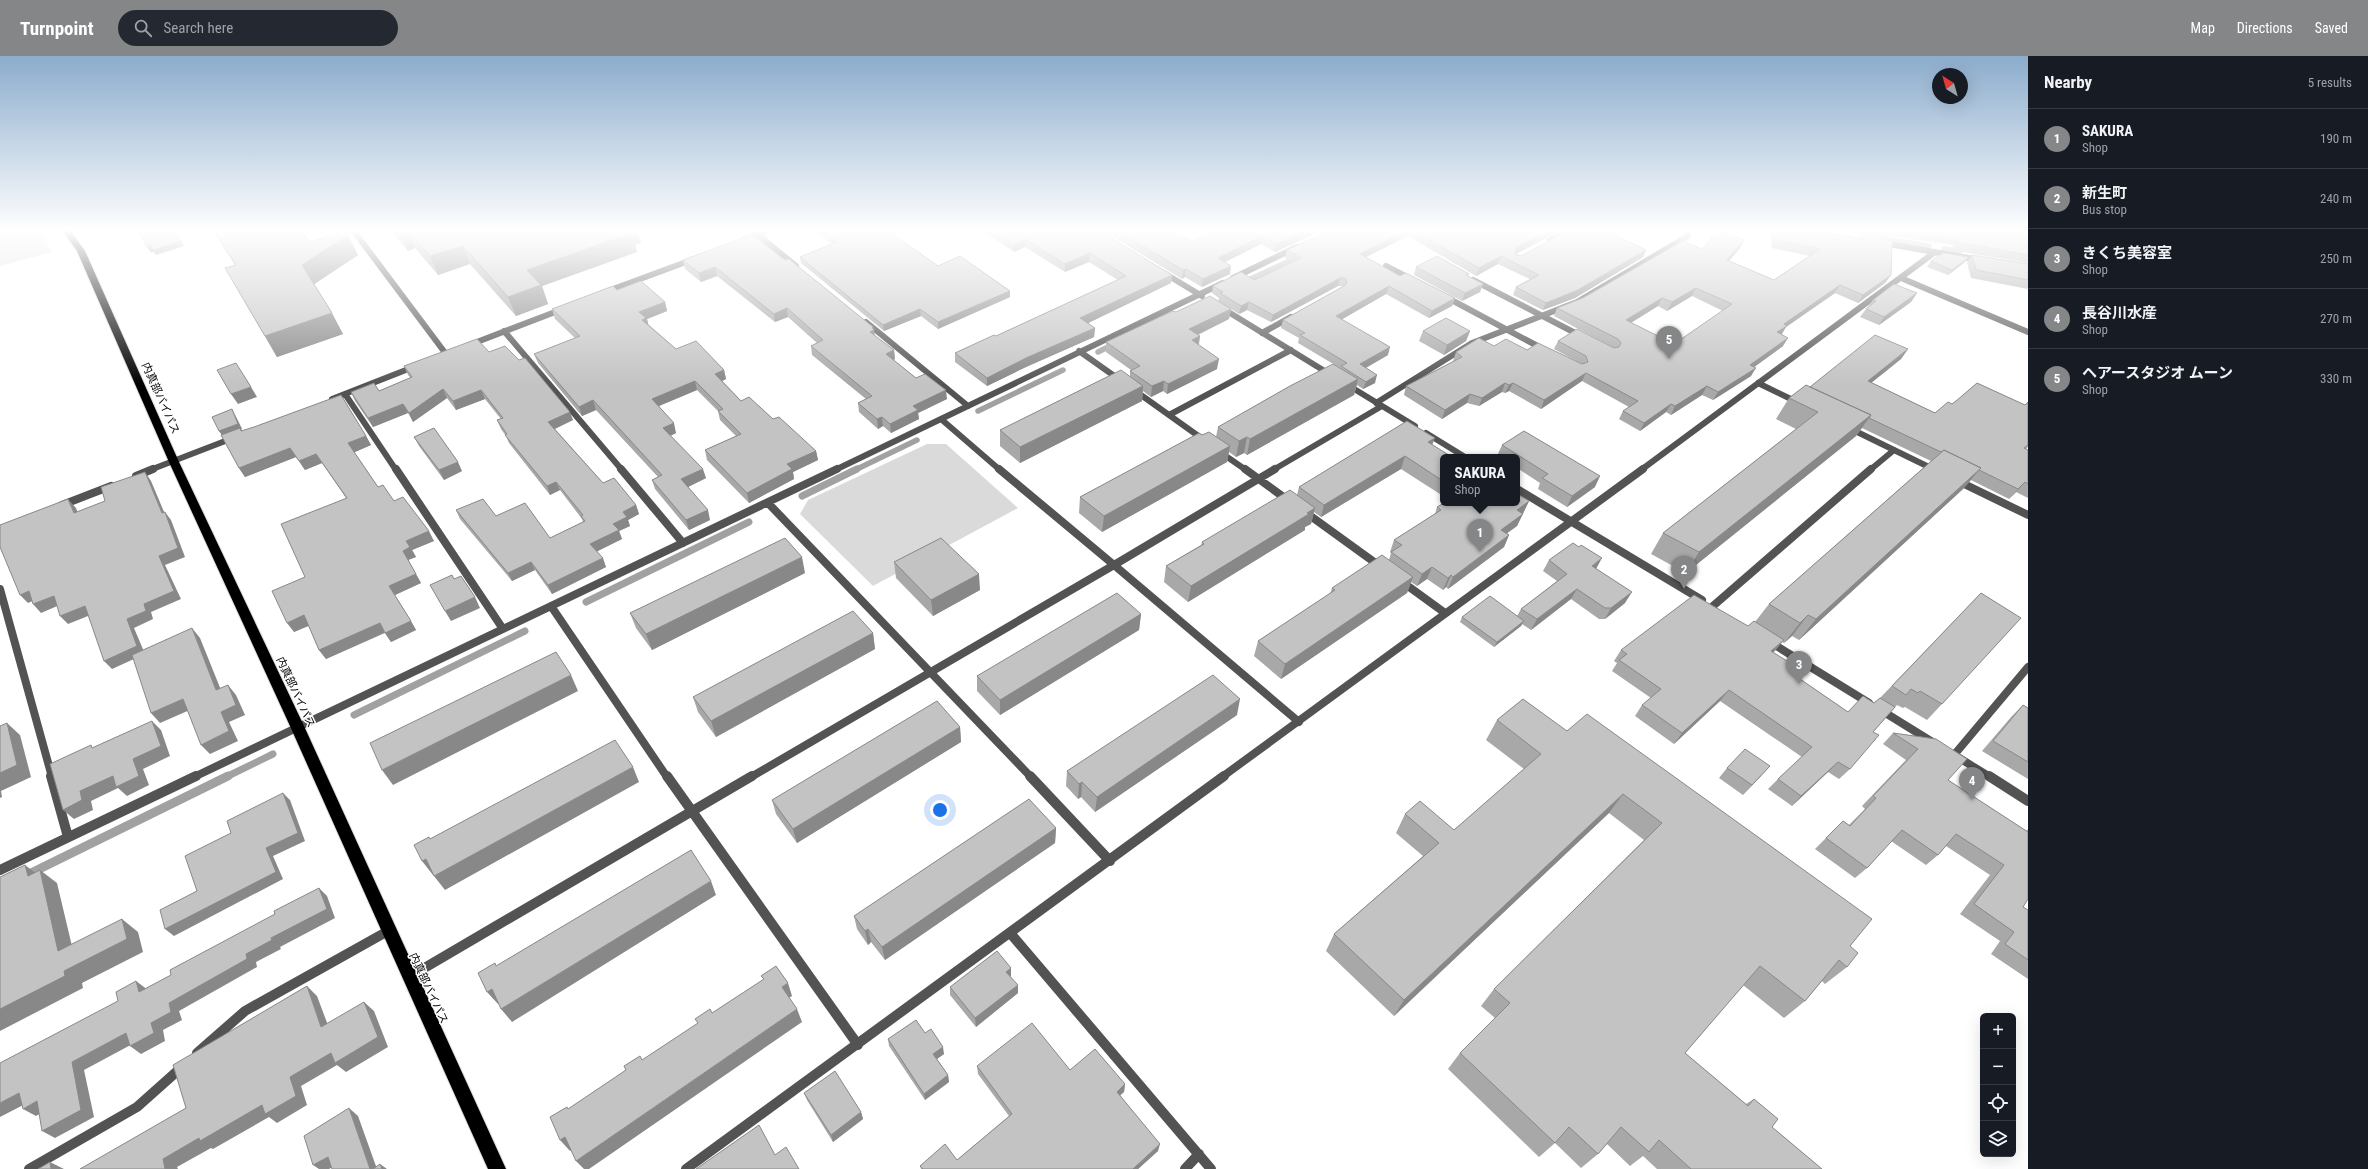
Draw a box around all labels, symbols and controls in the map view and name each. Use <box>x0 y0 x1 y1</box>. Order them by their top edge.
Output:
search box <box>118 10 398 46</box>
text: Turnpoint <box>20 17 94 40</box>
icon: search <box>132 17 154 39</box>
text: Search here <box>164 19 233 37</box>
text: Map <box>2191 20 2215 36</box>
text: Directions <box>2237 20 2293 36</box>
text: Saved <box>2315 20 2348 36</box>
north arrow <box>1932 68 1968 104</box>
text: Nearby <box>2044 72 2092 92</box>
text: 5 results <box>2308 75 2352 90</box>
text: SAKURA <box>2082 122 2133 140</box>
text: 1 <box>2054 131 2060 146</box>
text: 190 m <box>2320 131 2352 146</box>
text: Shop <box>2082 140 2108 155</box>
text: 新生町 <box>2082 184 2127 202</box>
text: 2 <box>2054 191 2060 206</box>
text: 240 m <box>2320 191 2352 206</box>
text: Bus stop <box>2082 202 2127 217</box>
text: きくち美容室 <box>2082 244 2172 262</box>
text: 3 <box>2054 251 2060 266</box>
text: 250 m <box>2320 251 2352 266</box>
text: Shop <box>2082 262 2108 277</box>
text: 長谷川水産 <box>2082 304 2157 322</box>
text: 4 <box>2054 311 2060 326</box>
text: 270 m <box>2320 311 2352 326</box>
text: Shop <box>2082 322 2108 337</box>
pin: 5 <box>1656 326 1682 359</box>
street label: 内真部バイパス <box>139 360 182 436</box>
text: ヘアースタジオ ムーン <box>2082 364 2233 382</box>
text: 5 <box>2054 371 2060 386</box>
text: 330 m <box>2320 371 2352 386</box>
text: Shop <box>2082 382 2108 397</box>
popup <box>1440 454 1520 506</box>
text: SAKURA <box>1454 464 1506 482</box>
text: Shop <box>1454 482 1480 497</box>
pin: 1 <box>1467 519 1493 552</box>
pin: 2 <box>1671 556 1697 589</box>
pin: 3 <box>1786 651 1812 684</box>
street label: 内真部バイパス <box>273 655 318 730</box>
pin: 4 <box>1959 767 1985 800</box>
your location <box>930 800 950 820</box>
street label: 内真部バイパス <box>406 951 451 1026</box>
map controls <box>1980 1013 2016 1157</box>
button: + <box>1980 1013 2016 1049</box>
button: − <box>1980 1049 2016 1085</box>
button: locate <box>1980 1085 2016 1121</box>
button: layers <box>1980 1121 2016 1157</box>

